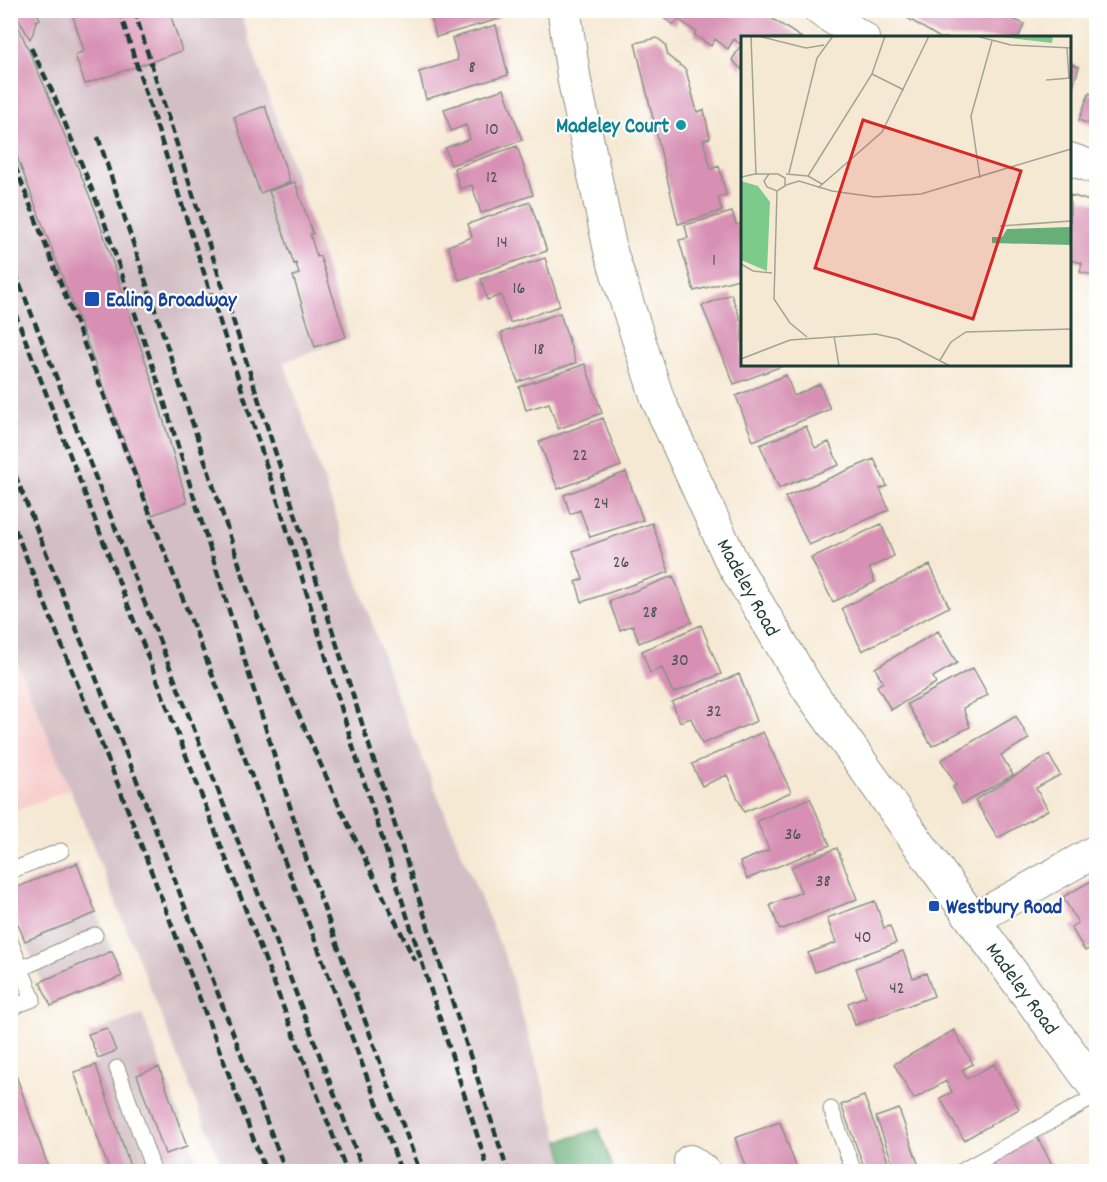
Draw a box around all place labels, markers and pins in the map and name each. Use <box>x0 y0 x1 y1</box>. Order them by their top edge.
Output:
place label: Madeley Court <box>556 113 669 143</box>
marker: Madeley Court <box>674 118 688 132</box>
place label: Ealing Broadway <box>106 287 238 317</box>
marker: Ealing Broadway <box>83 290 101 308</box>
place label: Westbury Road <box>946 894 1063 924</box>
marker: Westbury Road <box>927 899 941 913</box>

